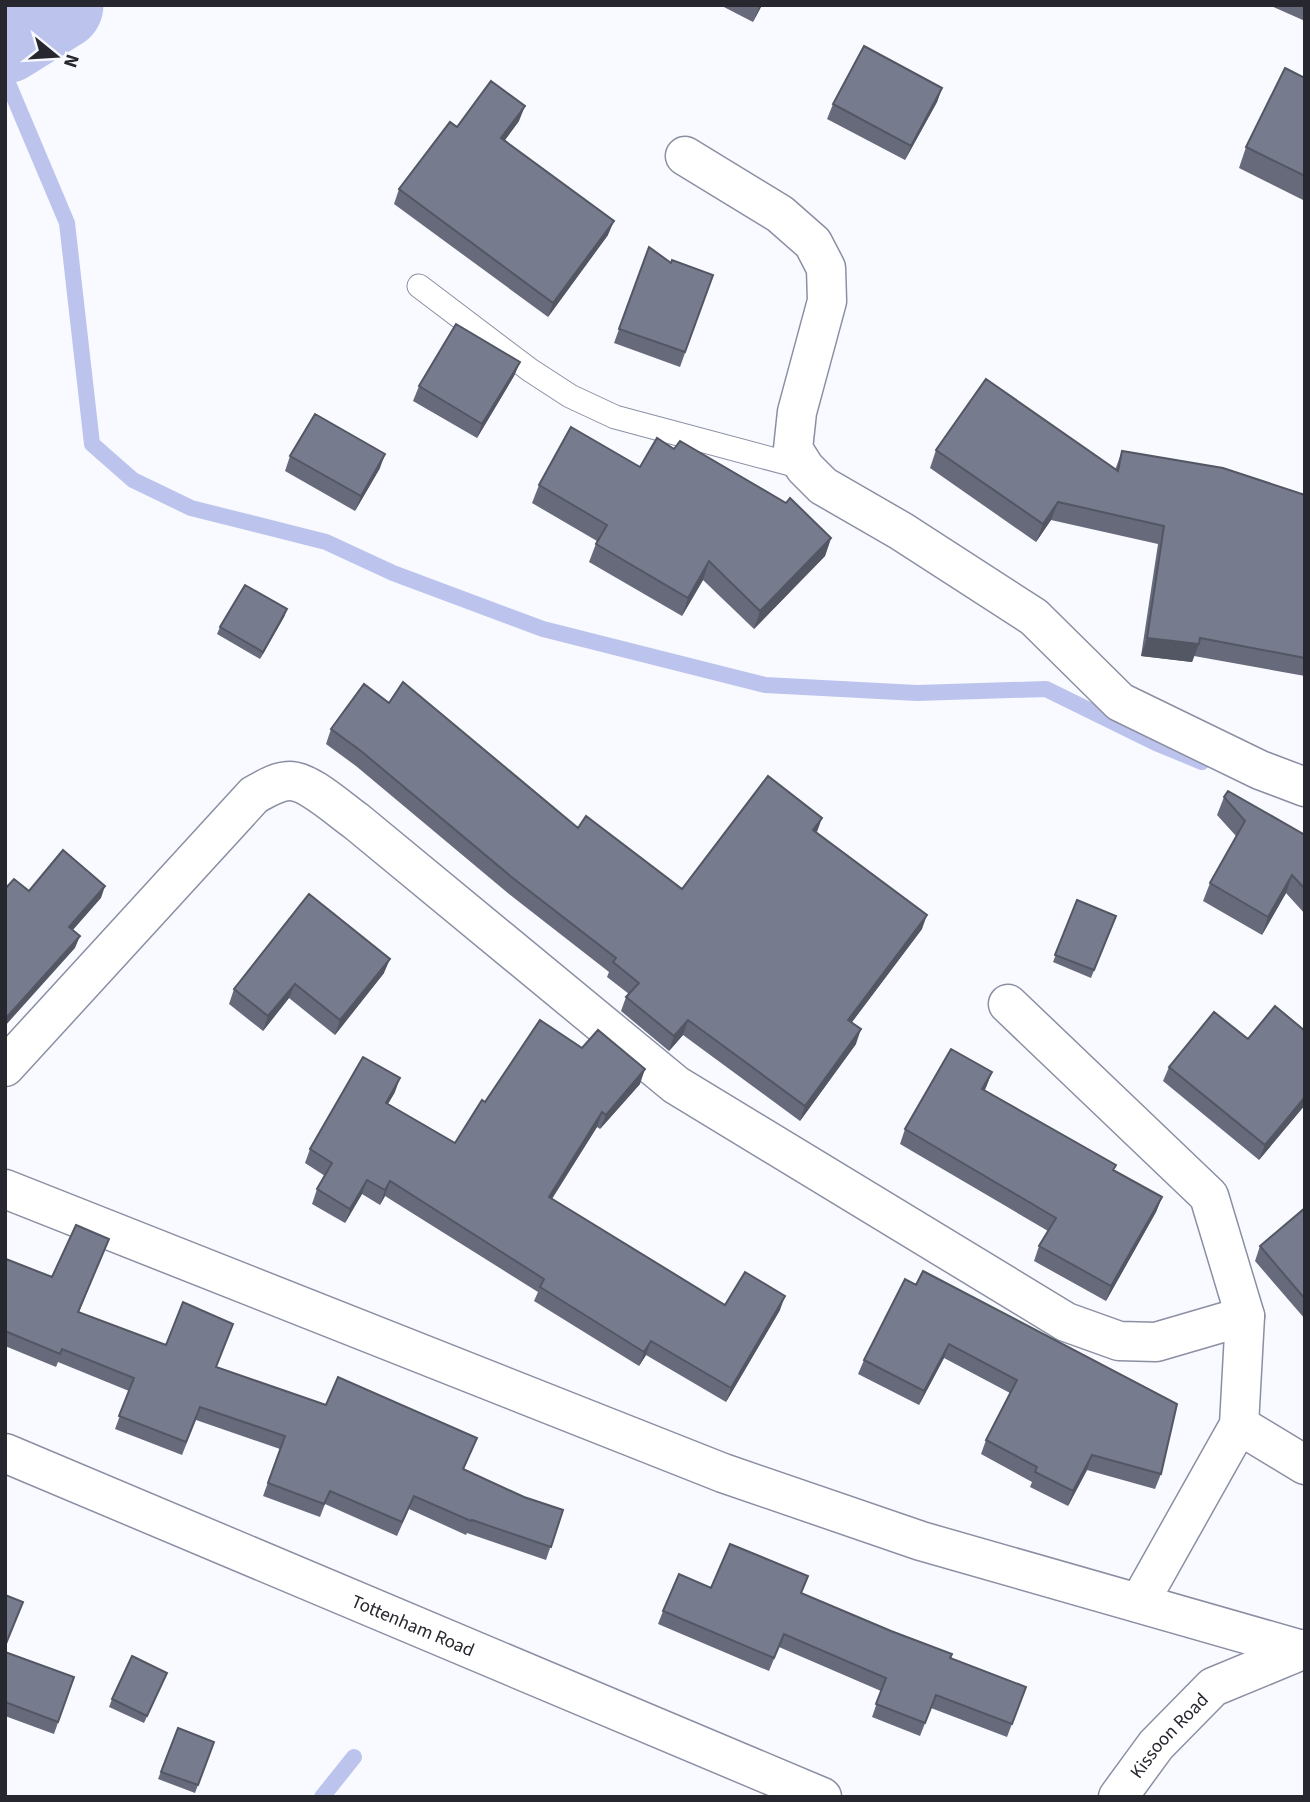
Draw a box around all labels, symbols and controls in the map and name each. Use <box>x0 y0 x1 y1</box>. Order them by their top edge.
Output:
north arrow <box>21 21 91 91</box>
text: N <box>56 51 86 71</box>
street label: Tottenham Road <box>347 1588 478 1664</box>
street label: Kissoon Road <box>1124 1687 1215 1785</box>

